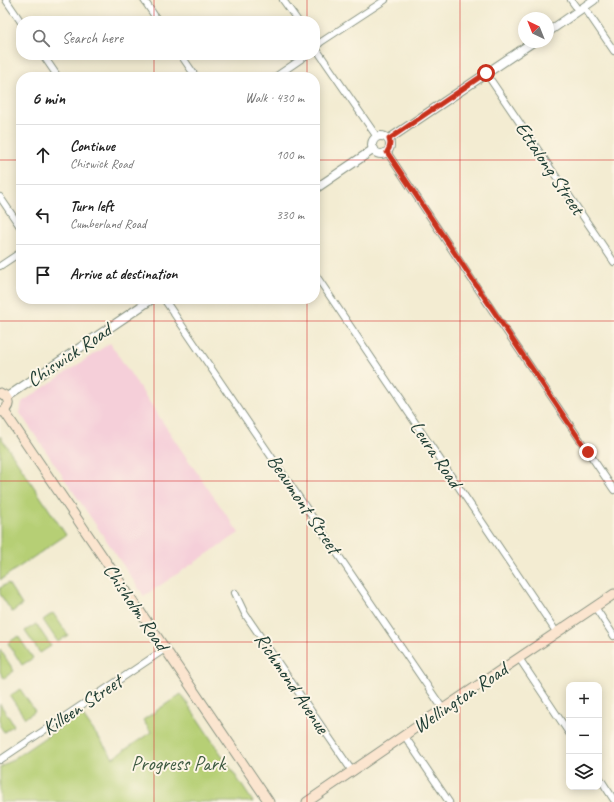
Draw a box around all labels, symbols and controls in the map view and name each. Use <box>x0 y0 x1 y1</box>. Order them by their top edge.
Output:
north arrow <box>518 12 554 48</box>
search box <box>16 16 320 60</box>
icon: search <box>30 27 52 49</box>
text: Search here <box>62 29 123 48</box>
route start <box>477 64 495 82</box>
text: 6 min <box>32 88 65 109</box>
text: Walk · 430 m <box>245 90 304 106</box>
street label: Ettalong Street <box>510 117 592 221</box>
text: Continue <box>70 137 115 156</box>
icon: ahead <box>32 144 54 166</box>
text: 100 m <box>276 147 304 163</box>
text: Chiswick Road <box>70 156 133 172</box>
text: Turn left <box>70 197 113 216</box>
icon: left <box>32 204 54 226</box>
text: 330 m <box>276 207 304 223</box>
text: Cumberland Road <box>70 216 146 232</box>
icon: arrive <box>32 264 54 286</box>
text: Arrive at destination <box>70 265 177 284</box>
street label: Chiswick Road <box>22 316 119 392</box>
street label: Leura Road <box>405 416 469 495</box>
route end <box>579 443 597 461</box>
street label: Beaumont Street <box>261 449 348 561</box>
street label: Chisholm Road <box>98 559 176 658</box>
street label: Richmond Avenue <box>249 628 336 740</box>
street label: Wellington Road <box>408 655 515 739</box>
street label: Killeen Street <box>37 667 130 741</box>
map controls <box>566 682 602 790</box>
button: + <box>566 682 602 718</box>
button: − <box>566 718 602 754</box>
park label: Progress Park <box>131 751 227 776</box>
button: layers <box>566 754 602 790</box>

